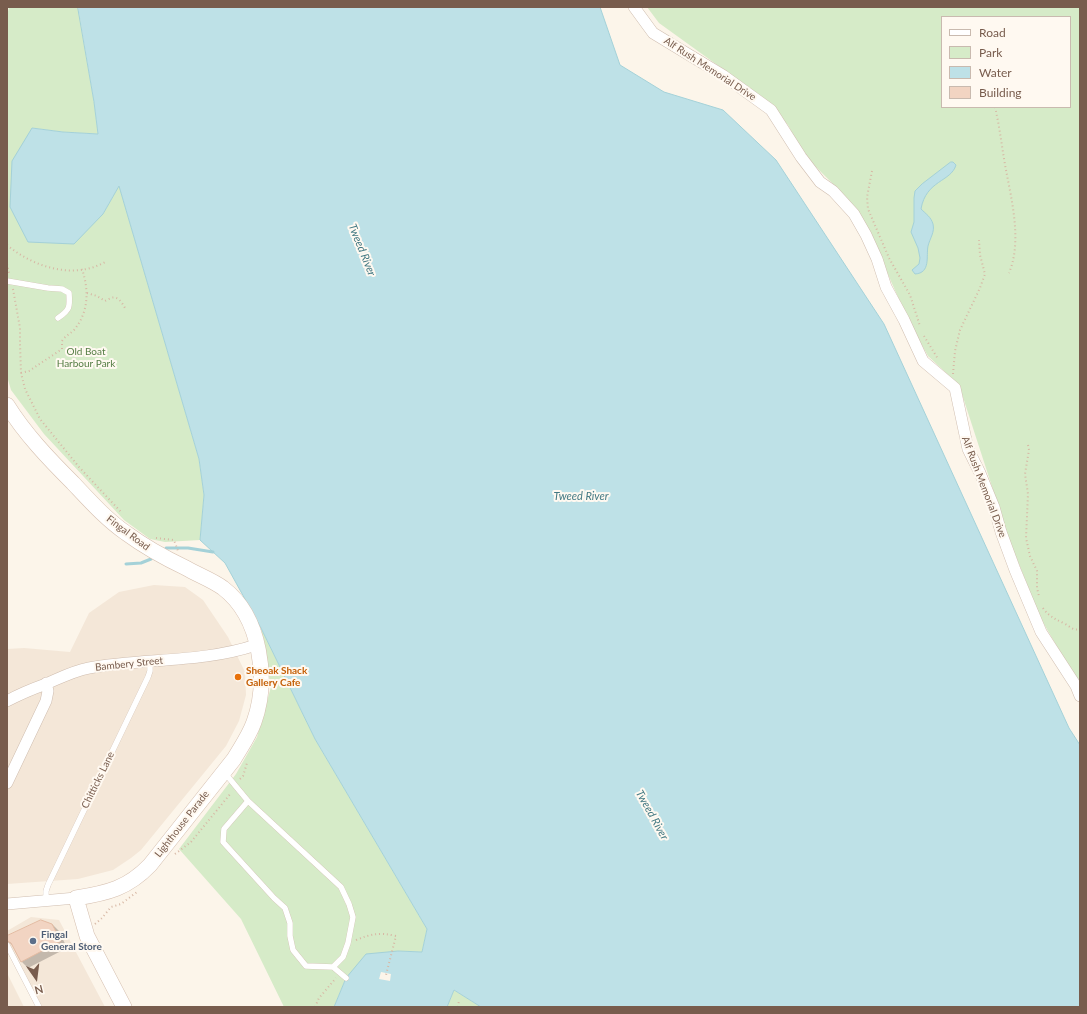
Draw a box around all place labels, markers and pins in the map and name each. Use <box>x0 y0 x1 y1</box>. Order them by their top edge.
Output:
place label: Sheoak Shack Gallery Cafe <box>246 665 307 688</box>
marker: Sheoak Shack Gallery Cafe <box>233 672 243 682</box>
place label: Fingal General Store <box>41 929 102 952</box>
marker: Fingal General Store <box>28 936 38 946</box>

